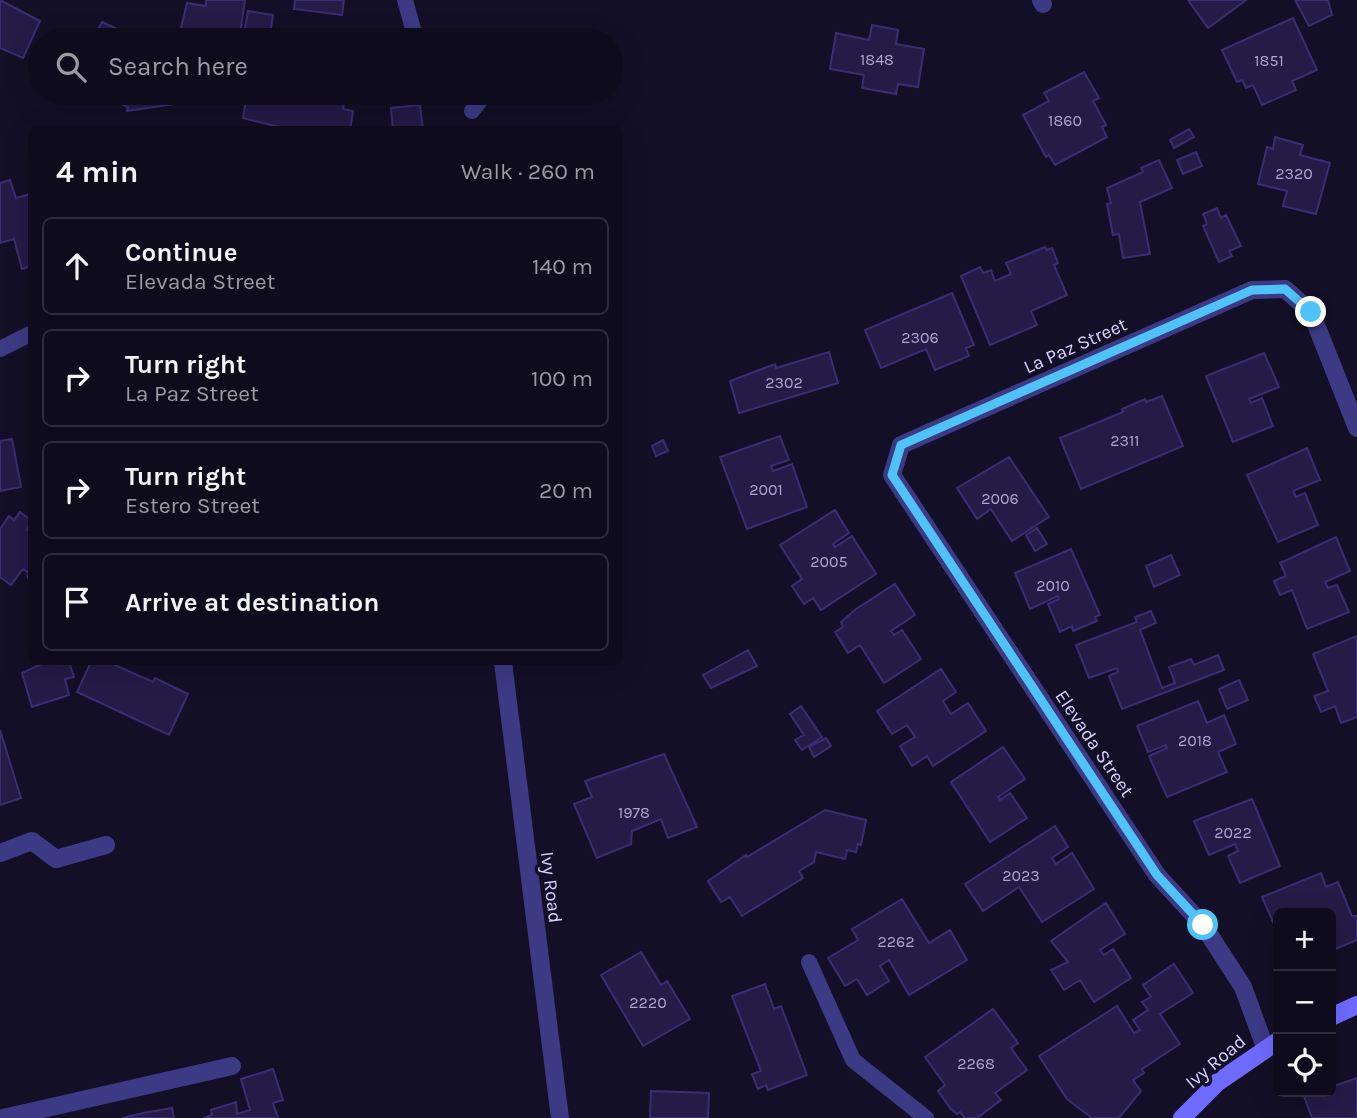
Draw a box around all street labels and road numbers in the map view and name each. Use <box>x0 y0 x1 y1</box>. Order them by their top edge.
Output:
street label: La Paz Street <box>1020 313 1130 378</box>
street label: Elevada Street <box>1050 686 1138 801</box>
street label: Ivy Road <box>536 850 566 924</box>
street label: Ivy Road <box>1181 1030 1250 1093</box>

